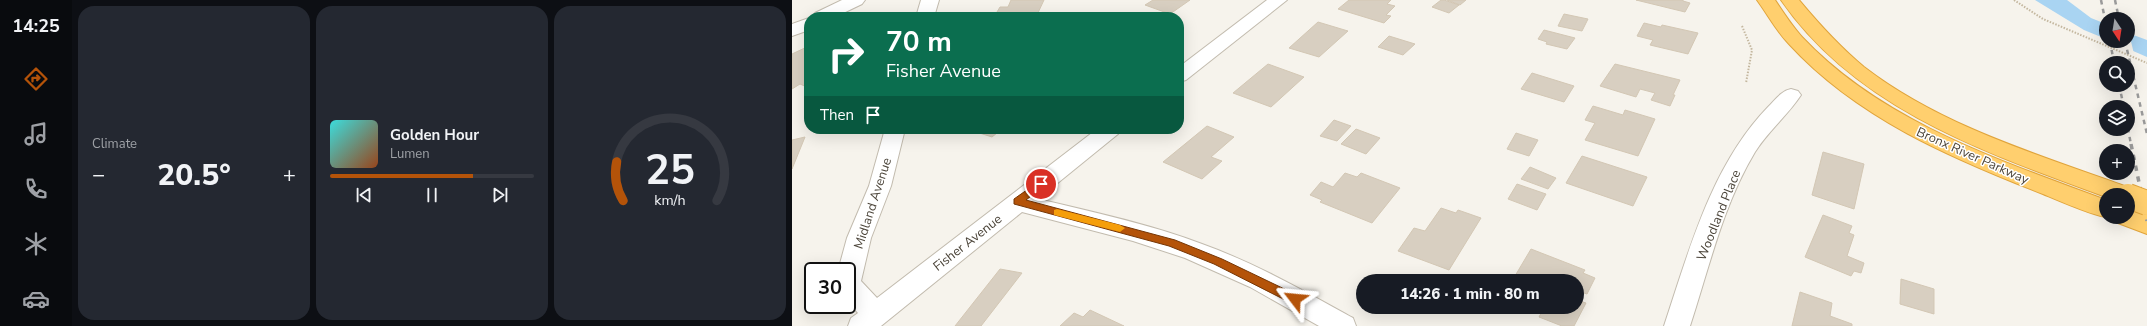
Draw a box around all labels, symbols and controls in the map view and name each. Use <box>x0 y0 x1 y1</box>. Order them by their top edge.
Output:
north arrow <box>2099 12 2135 48</box>
map controls <box>2099 12 2135 224</box>
text: 14:25 <box>12 14 60 38</box>
text: 70 m <box>886 23 952 61</box>
icon: right <box>820 28 872 80</box>
button: search <box>2099 56 2135 92</box>
text: Fisher Avenue <box>886 59 1001 83</box>
icon: directions <box>22 65 50 93</box>
button: layers <box>2099 100 2135 136</box>
icon: arrive <box>862 104 884 126</box>
text: Then <box>820 105 854 125</box>
icon: music <box>22 120 50 148</box>
street label: Bronx River Parkway <box>1913 123 2032 189</box>
text: Golden Hour <box>390 125 479 145</box>
text: Climate <box>92 135 137 153</box>
text: 25 <box>645 142 695 199</box>
button: + <box>2099 144 2135 180</box>
text: Lumen <box>390 145 430 163</box>
text: 20.5° <box>157 155 231 196</box>
street label: Midland Avenue <box>850 155 896 251</box>
text: − <box>92 160 105 190</box>
text: + <box>283 160 296 190</box>
pin <box>1024 167 1058 201</box>
street label: Woodland Place <box>1693 167 1745 263</box>
icon: arrive <box>1030 173 1052 195</box>
icon: phone <box>22 175 50 203</box>
icon: previous <box>353 184 375 206</box>
icon: pause <box>421 184 443 206</box>
icon: next <box>489 184 511 206</box>
button: − <box>2099 188 2135 224</box>
text: km/h <box>654 191 686 210</box>
street label: Fisher Avenue <box>929 210 1006 275</box>
icon: climate <box>22 230 50 258</box>
speed limit sign: 30 <box>804 262 856 314</box>
position arrow <box>1274 278 1316 320</box>
text: 14:26 · 1 min · 80 m <box>1400 284 1540 304</box>
icon: car <box>22 285 50 313</box>

